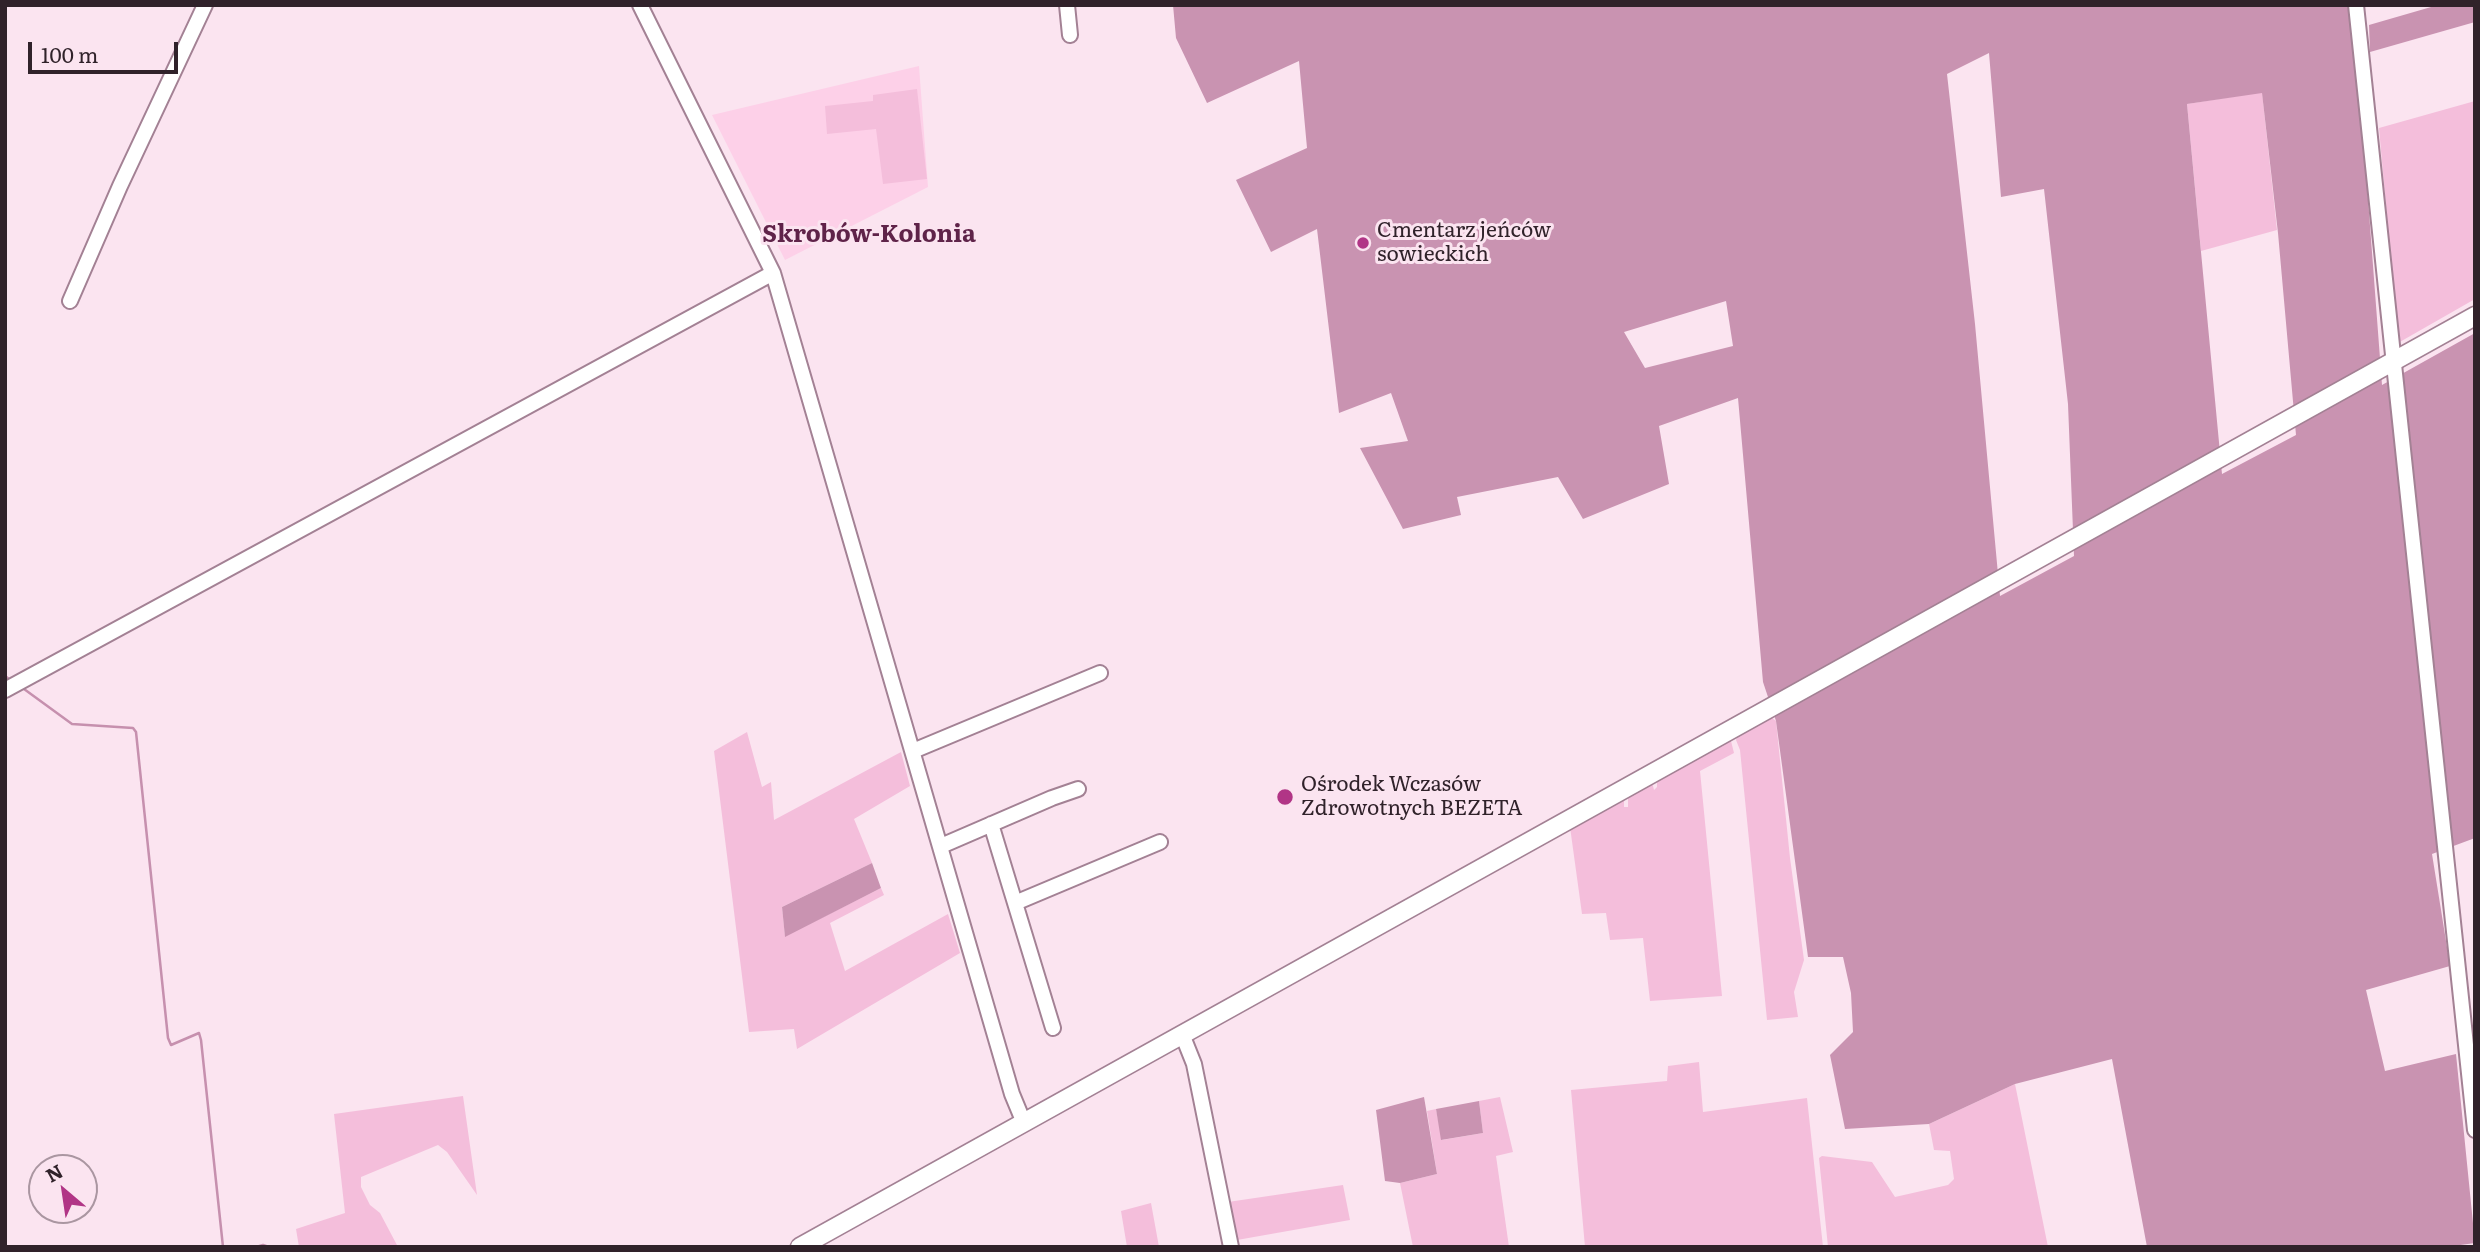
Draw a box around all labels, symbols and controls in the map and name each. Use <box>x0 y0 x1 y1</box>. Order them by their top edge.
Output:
scale bar <box>32 28 182 72</box>
text: 100 m <box>41 38 98 69</box>
place label: Cmentarz jeńców sowieckich <box>1377 218 1551 268</box>
district label: Skrobów-Kolonia <box>762 221 976 249</box>
marker: Cmentarz jeńców sowieckich <box>1355 235 1371 251</box>
place label: Ośrodek Wczasów Zdrowotnych BEZETA <box>1301 772 1523 822</box>
marker: Ośrodek Wczasów Zdrowotnych BEZETA <box>1275 787 1295 807</box>
north arrow <box>28 1154 98 1224</box>
text: N <box>40 1156 68 1188</box>

